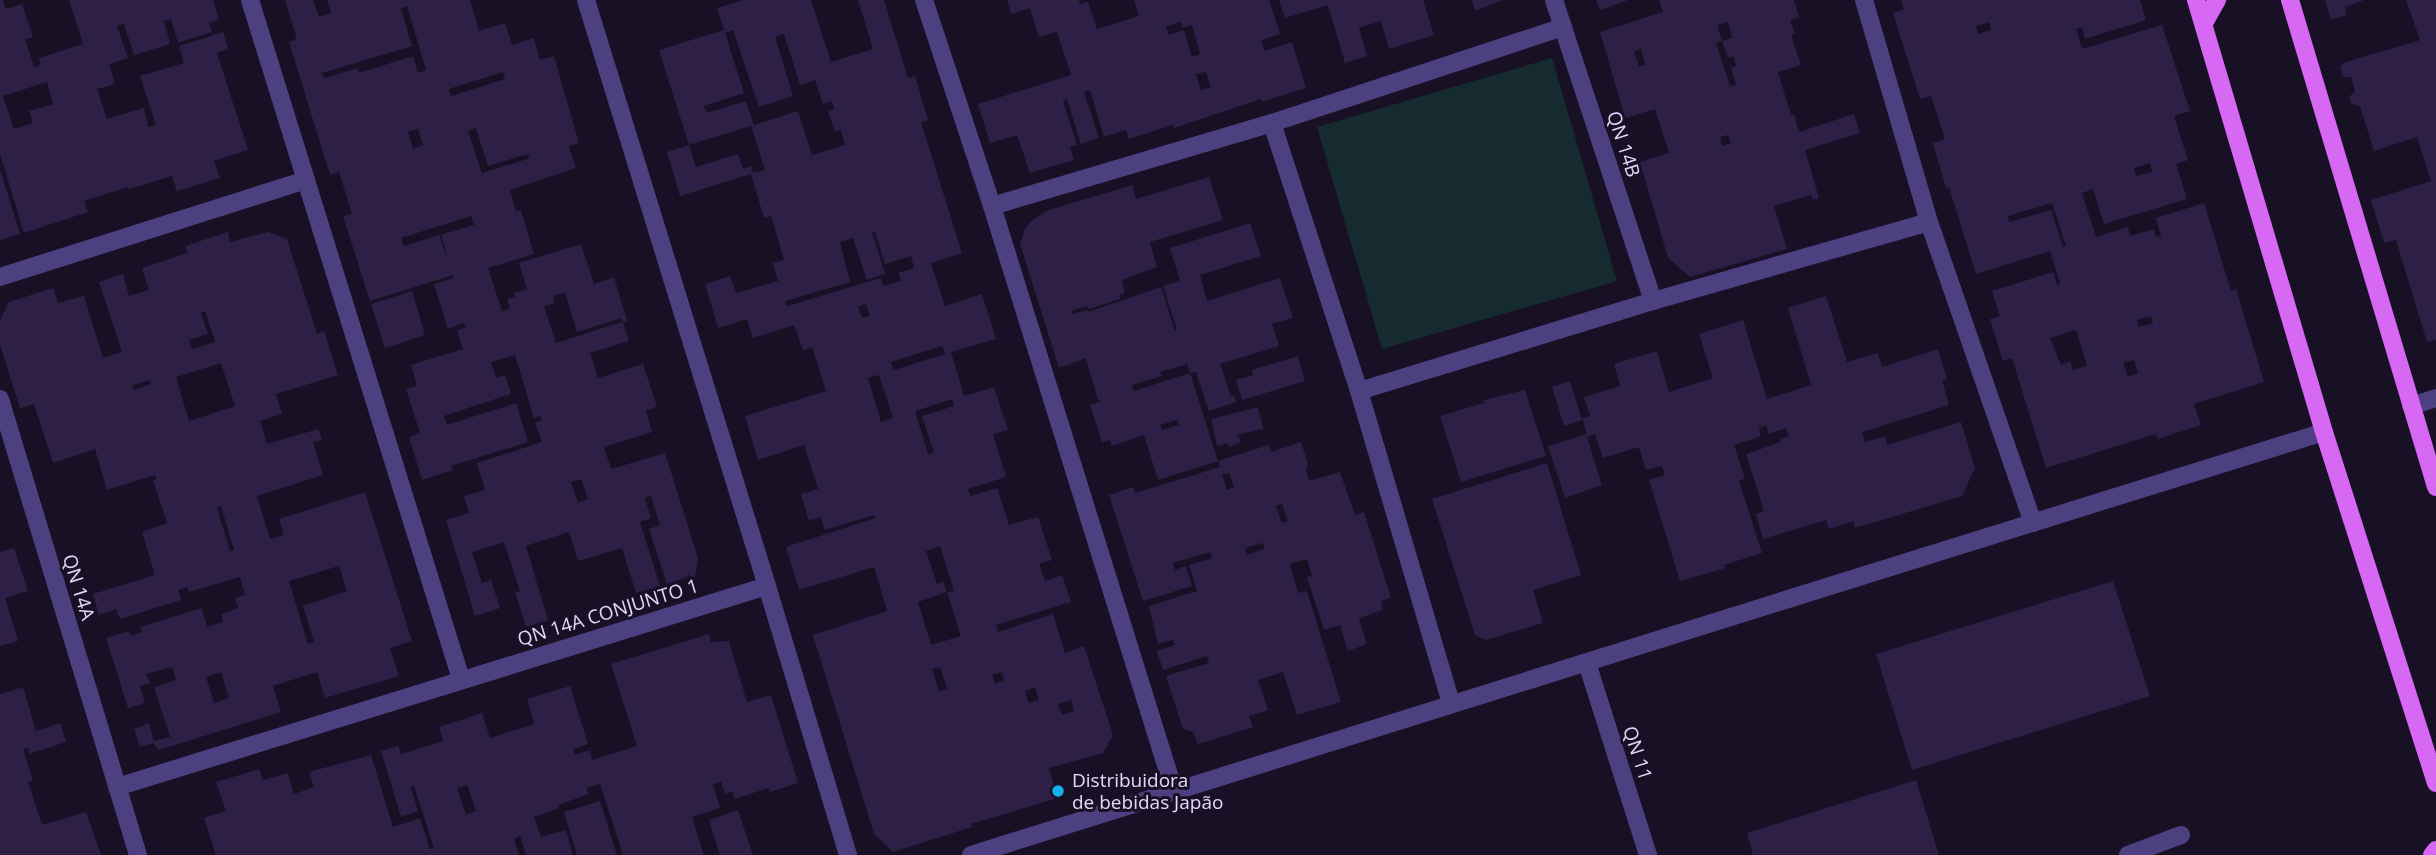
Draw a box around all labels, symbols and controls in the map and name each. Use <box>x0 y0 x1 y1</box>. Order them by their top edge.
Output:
street label: QN 14B <box>1601 108 1647 180</box>
street label: QN 14A <box>57 551 101 623</box>
street label: QN 14A CONJUNTO 1 <box>514 572 702 652</box>
street label: QN 11 <box>1617 722 1659 784</box>
place label: Distribuidora de bebidas Japão <box>1072 767 1223 815</box>
marker: Distribuidora de bebidas Japão <box>1050 783 1066 799</box>

